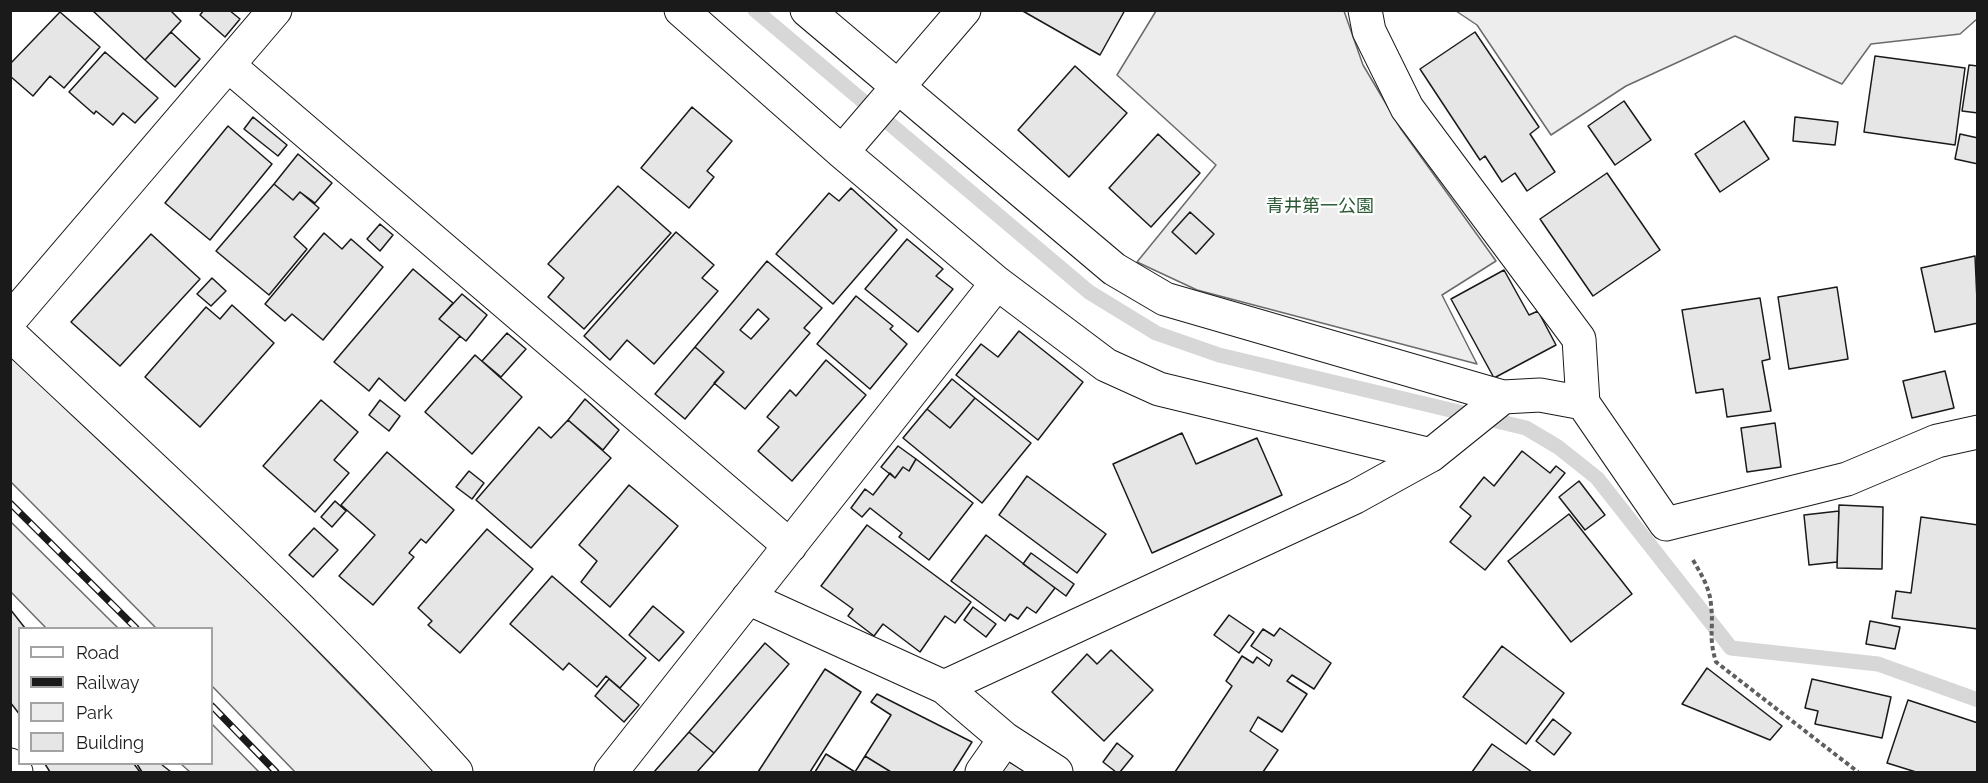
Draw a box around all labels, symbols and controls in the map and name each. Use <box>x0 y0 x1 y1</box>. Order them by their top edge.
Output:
park label: 青井第一公園 <box>1266 196 1374 218</box>
legend <box>18 627 213 765</box>
text: Road <box>76 642 119 663</box>
text: Railway <box>76 672 140 693</box>
text: Park <box>76 702 113 723</box>
text: Building <box>76 732 144 753</box>

